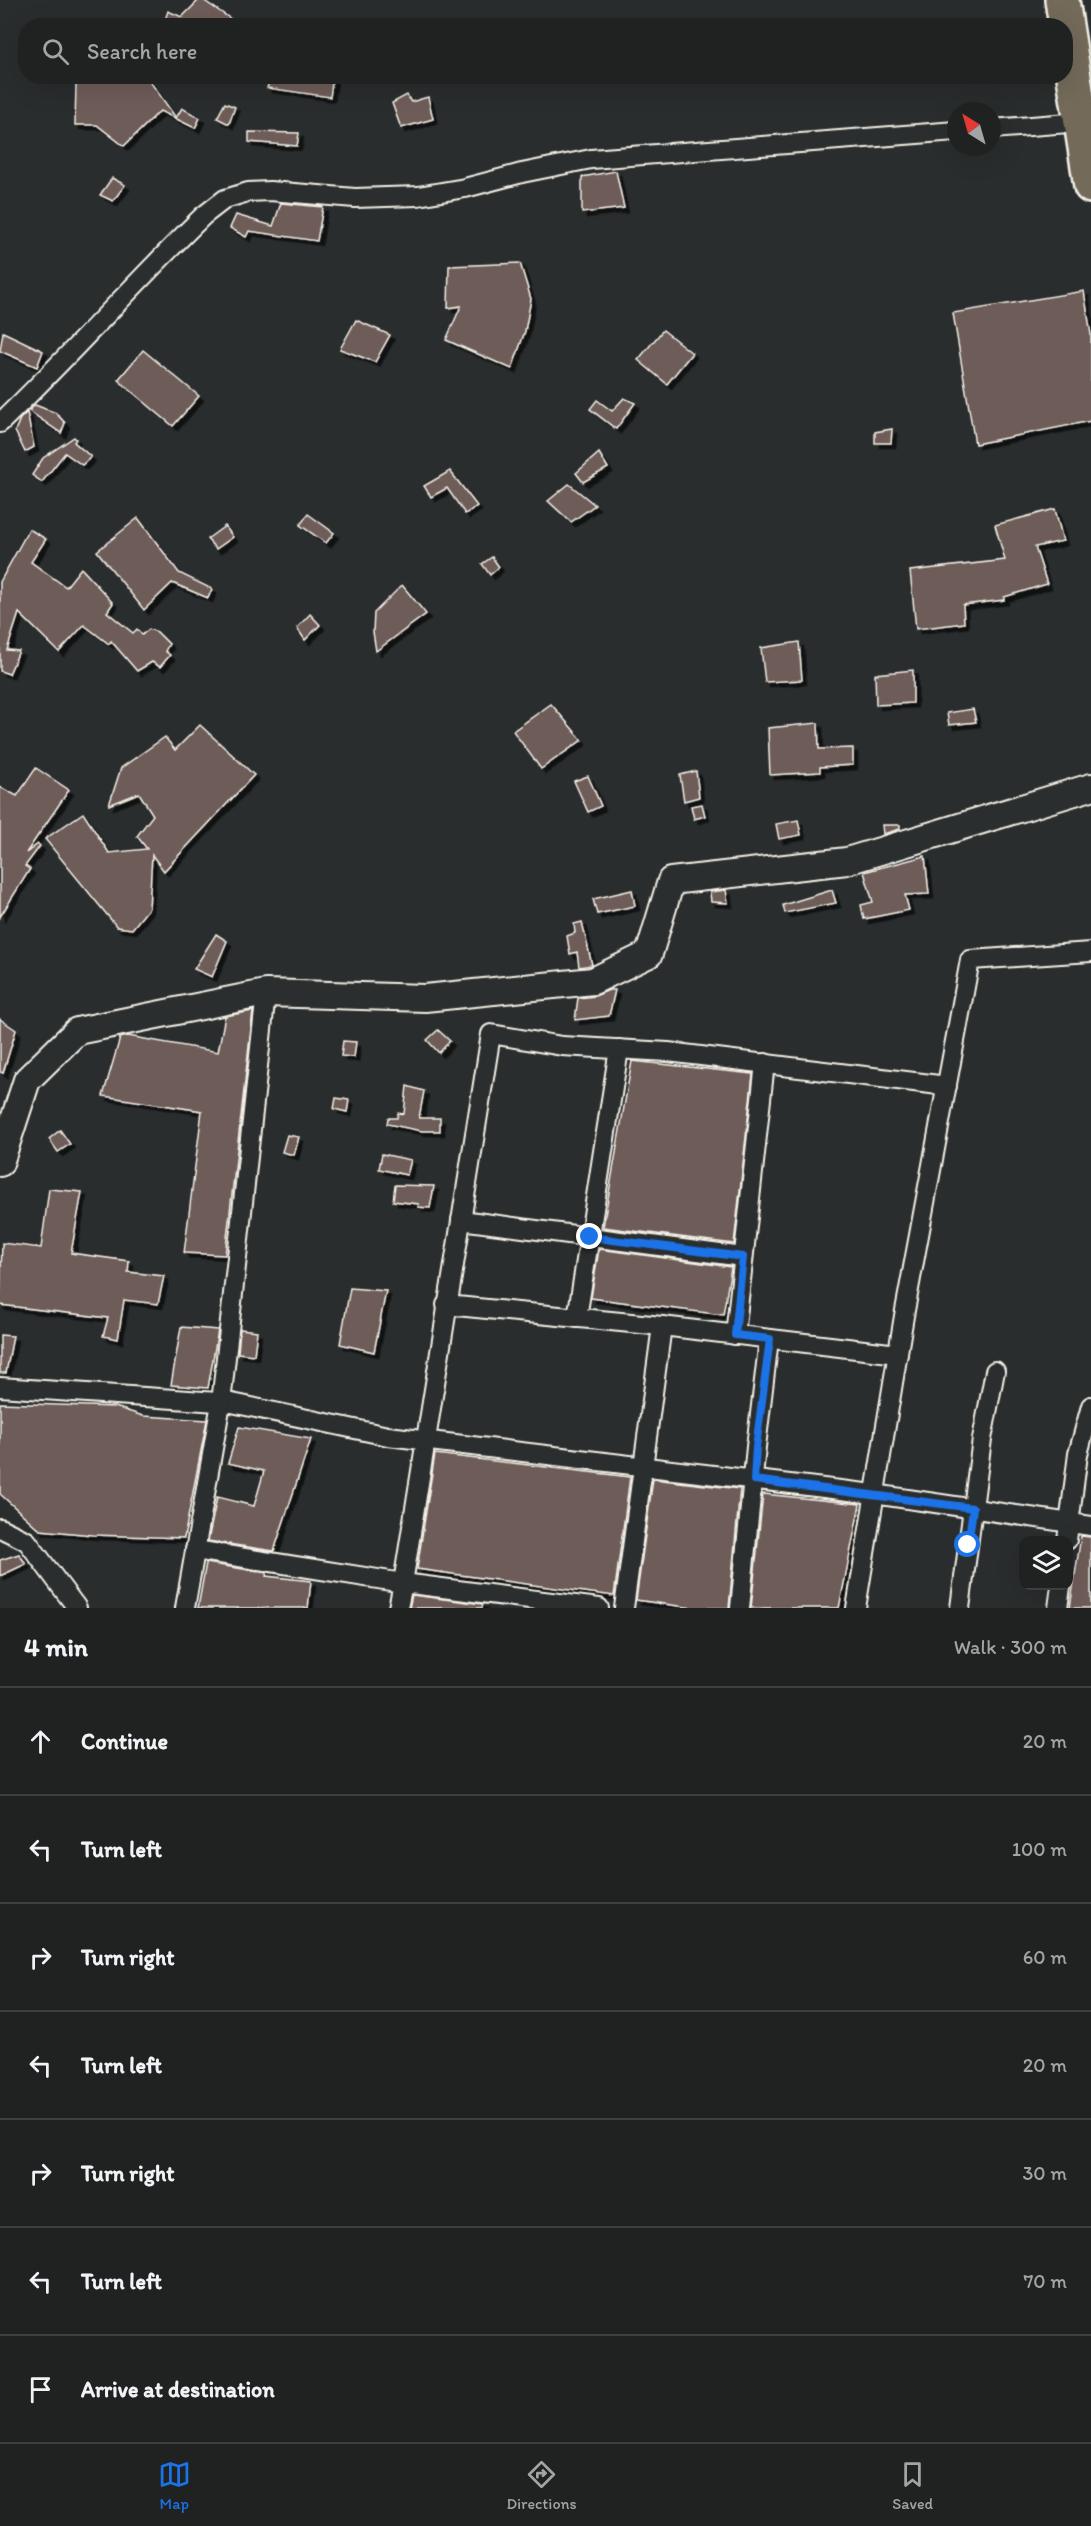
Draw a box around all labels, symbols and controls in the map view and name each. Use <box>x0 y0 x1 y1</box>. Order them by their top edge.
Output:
search box <box>18 18 1073 84</box>
icon: search <box>39 35 72 68</box>
text: Search here <box>87 38 197 65</box>
north arrow <box>947 102 1001 156</box>
route end <box>576 1223 602 1249</box>
route start <box>954 1531 980 1557</box>
map controls <box>1019 1536 1073 1590</box>
button: layers <box>1019 1536 1073 1590</box>
text: 4 min <box>24 1631 88 1663</box>
text: Walk · 300 m <box>954 1635 1067 1659</box>
icon: ahead <box>24 1725 57 1758</box>
text: Continue <box>81 1728 168 1755</box>
text: 20 m <box>1023 1729 1067 1753</box>
icon: left <box>24 1833 57 1866</box>
text: Turn left <box>81 1836 162 1863</box>
text: 100 m <box>1012 1837 1067 1861</box>
icon: right <box>24 1941 57 1974</box>
text: Turn right <box>81 1944 175 1971</box>
text: 60 m <box>1023 1945 1067 1969</box>
icon: left <box>24 2049 57 2082</box>
text: Turn left <box>81 2052 162 2079</box>
text: 20 m <box>1023 2053 1067 2077</box>
icon: right <box>24 2157 57 2190</box>
text: Turn right <box>81 2160 175 2187</box>
text: 30 m <box>1022 2161 1067 2185</box>
icon: left <box>24 2265 57 2298</box>
text: Turn left <box>81 2268 162 2295</box>
text: 70 m <box>1023 2269 1067 2293</box>
icon: arrive <box>24 2373 57 2406</box>
text: Arrive at destination <box>81 2376 275 2403</box>
tab: Map <box>158 2458 191 2513</box>
tab: Directions <box>506 2458 577 2513</box>
tab: Saved <box>892 2458 933 2513</box>

